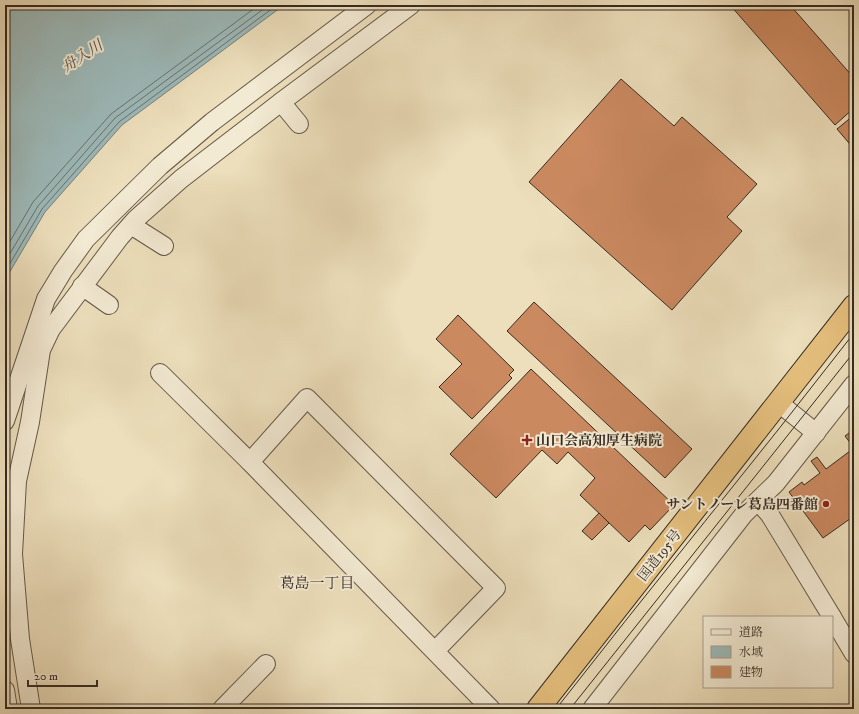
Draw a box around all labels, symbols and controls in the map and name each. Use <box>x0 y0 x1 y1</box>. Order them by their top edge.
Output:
water label: 舟入川 <box>58 35 108 77</box>
place label: 山口会高知厚生病院 <box>536 432 662 450</box>
marker: 山口会高知厚生病院 <box>521 434 533 446</box>
place label: サントノーレ葛島四番館 <box>666 496 818 514</box>
marker: サントノーレ葛島四番館 <box>821 499 831 509</box>
street label: 国道195号 <box>634 526 686 585</box>
district label: 葛島一丁目 <box>279 574 355 593</box>
legend <box>703 616 833 688</box>
text: 道路 <box>739 625 763 640</box>
text: 水域 <box>739 645 763 660</box>
scale bar <box>28 662 97 688</box>
text: 建物 <box>739 665 763 680</box>
text: 20 m <box>34 669 58 684</box>

